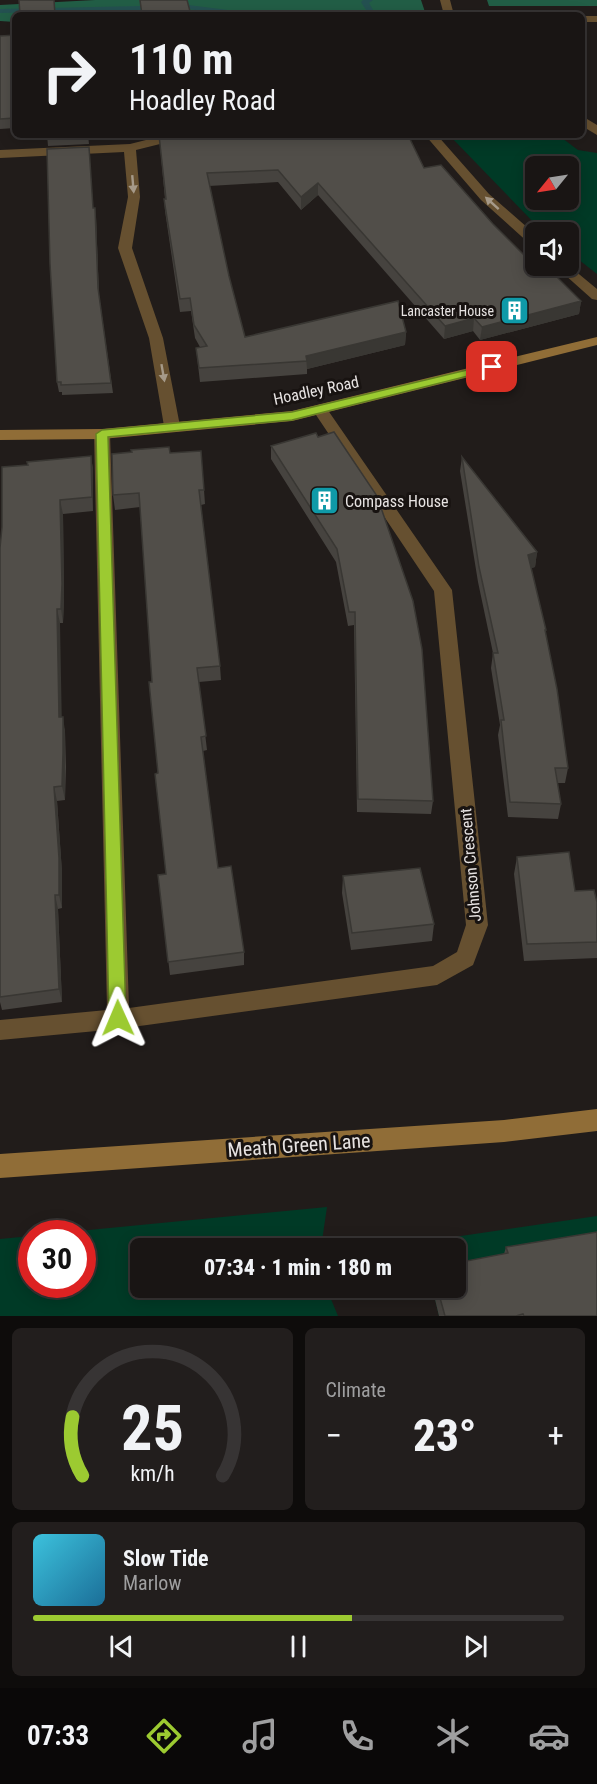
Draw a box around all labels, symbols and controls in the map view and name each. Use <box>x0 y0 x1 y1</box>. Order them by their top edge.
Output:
text: 110 m <box>129 35 234 84</box>
icon: right <box>30 36 108 114</box>
text: Hoadley Road <box>129 85 276 117</box>
north arrow <box>525 156 579 210</box>
map controls <box>525 156 579 276</box>
one-way arrow <box>128 175 138 194</box>
one-way arrow <box>485 197 500 210</box>
button: sound <box>525 222 579 276</box>
building icon: Lancaster House <box>499 295 531 327</box>
place label: Lancaster House <box>401 303 494 319</box>
pin <box>466 341 517 392</box>
icon: arrive <box>475 350 508 383</box>
one-way arrow <box>159 363 168 382</box>
street label: Hoadley Road <box>272 372 361 409</box>
building icon: Compass House <box>308 485 340 517</box>
place label: Compass House <box>345 492 448 511</box>
street label: Johnson Crescent <box>456 807 485 923</box>
position arrow <box>86 986 150 1050</box>
street label: Meath Green Lane <box>227 1128 371 1162</box>
speed limit sign: 30 <box>18 1220 96 1298</box>
text: 07:34 · 1 min · 180 m <box>204 1255 392 1280</box>
text: Climate <box>326 1378 386 1402</box>
text: 25 <box>121 1392 184 1465</box>
text: 23° <box>413 1409 477 1462</box>
text: − <box>326 1416 342 1455</box>
text: + <box>548 1416 564 1455</box>
text: km/h <box>130 1461 174 1486</box>
text: Slow Tide <box>123 1546 209 1571</box>
text: Marlow <box>123 1571 181 1595</box>
icon: previous <box>105 1630 138 1663</box>
icon: pause <box>282 1630 315 1663</box>
icon: next <box>459 1630 492 1663</box>
icon: directions <box>143 1715 185 1757</box>
icon: music <box>239 1715 281 1757</box>
icon: phone <box>336 1715 378 1757</box>
icon: climate <box>432 1715 474 1757</box>
icon: car <box>528 1715 570 1757</box>
text: 07:33 <box>27 1720 89 1752</box>

